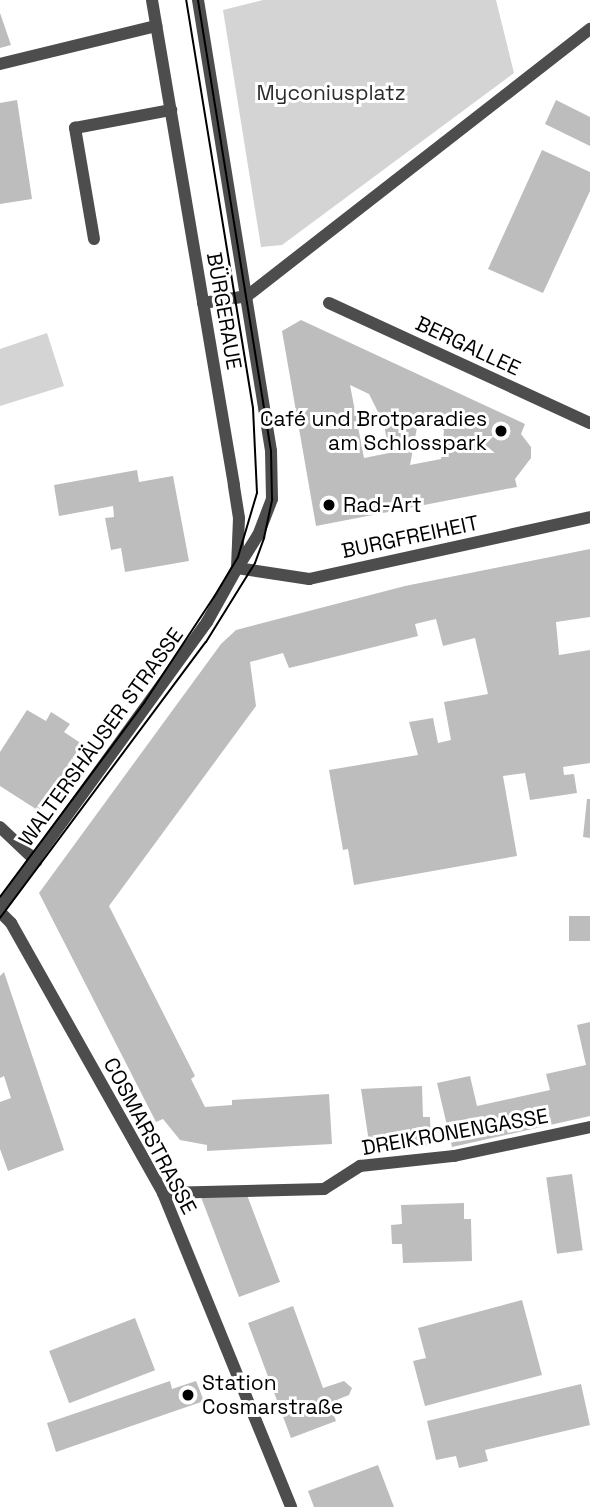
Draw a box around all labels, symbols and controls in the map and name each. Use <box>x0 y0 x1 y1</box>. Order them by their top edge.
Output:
park label: Myconiusplatz <box>256 80 406 106</box>
street label: BÜRGERAUE <box>201 250 247 372</box>
street label: BERGALLEE <box>412 311 524 381</box>
place label: Café und Brotparadies am Schlosspark <box>260 406 487 456</box>
marker: Café und Brotparadies am Schlosspark <box>493 423 509 439</box>
place label: Rad-Art <box>343 492 422 518</box>
marker: Rad-Art <box>321 497 337 513</box>
street label: BURGFREIHEIT <box>339 510 481 564</box>
street label: WALTERSHÄUSER STRASSE <box>13 623 189 851</box>
street label: COSMARSTRASSE <box>98 1053 202 1219</box>
street label: DREIKRONENGASSE <box>360 1103 550 1161</box>
place label: Station Cosmarstraße <box>202 1370 343 1420</box>
marker: Station Cosmarstraße <box>180 1387 196 1403</box>

